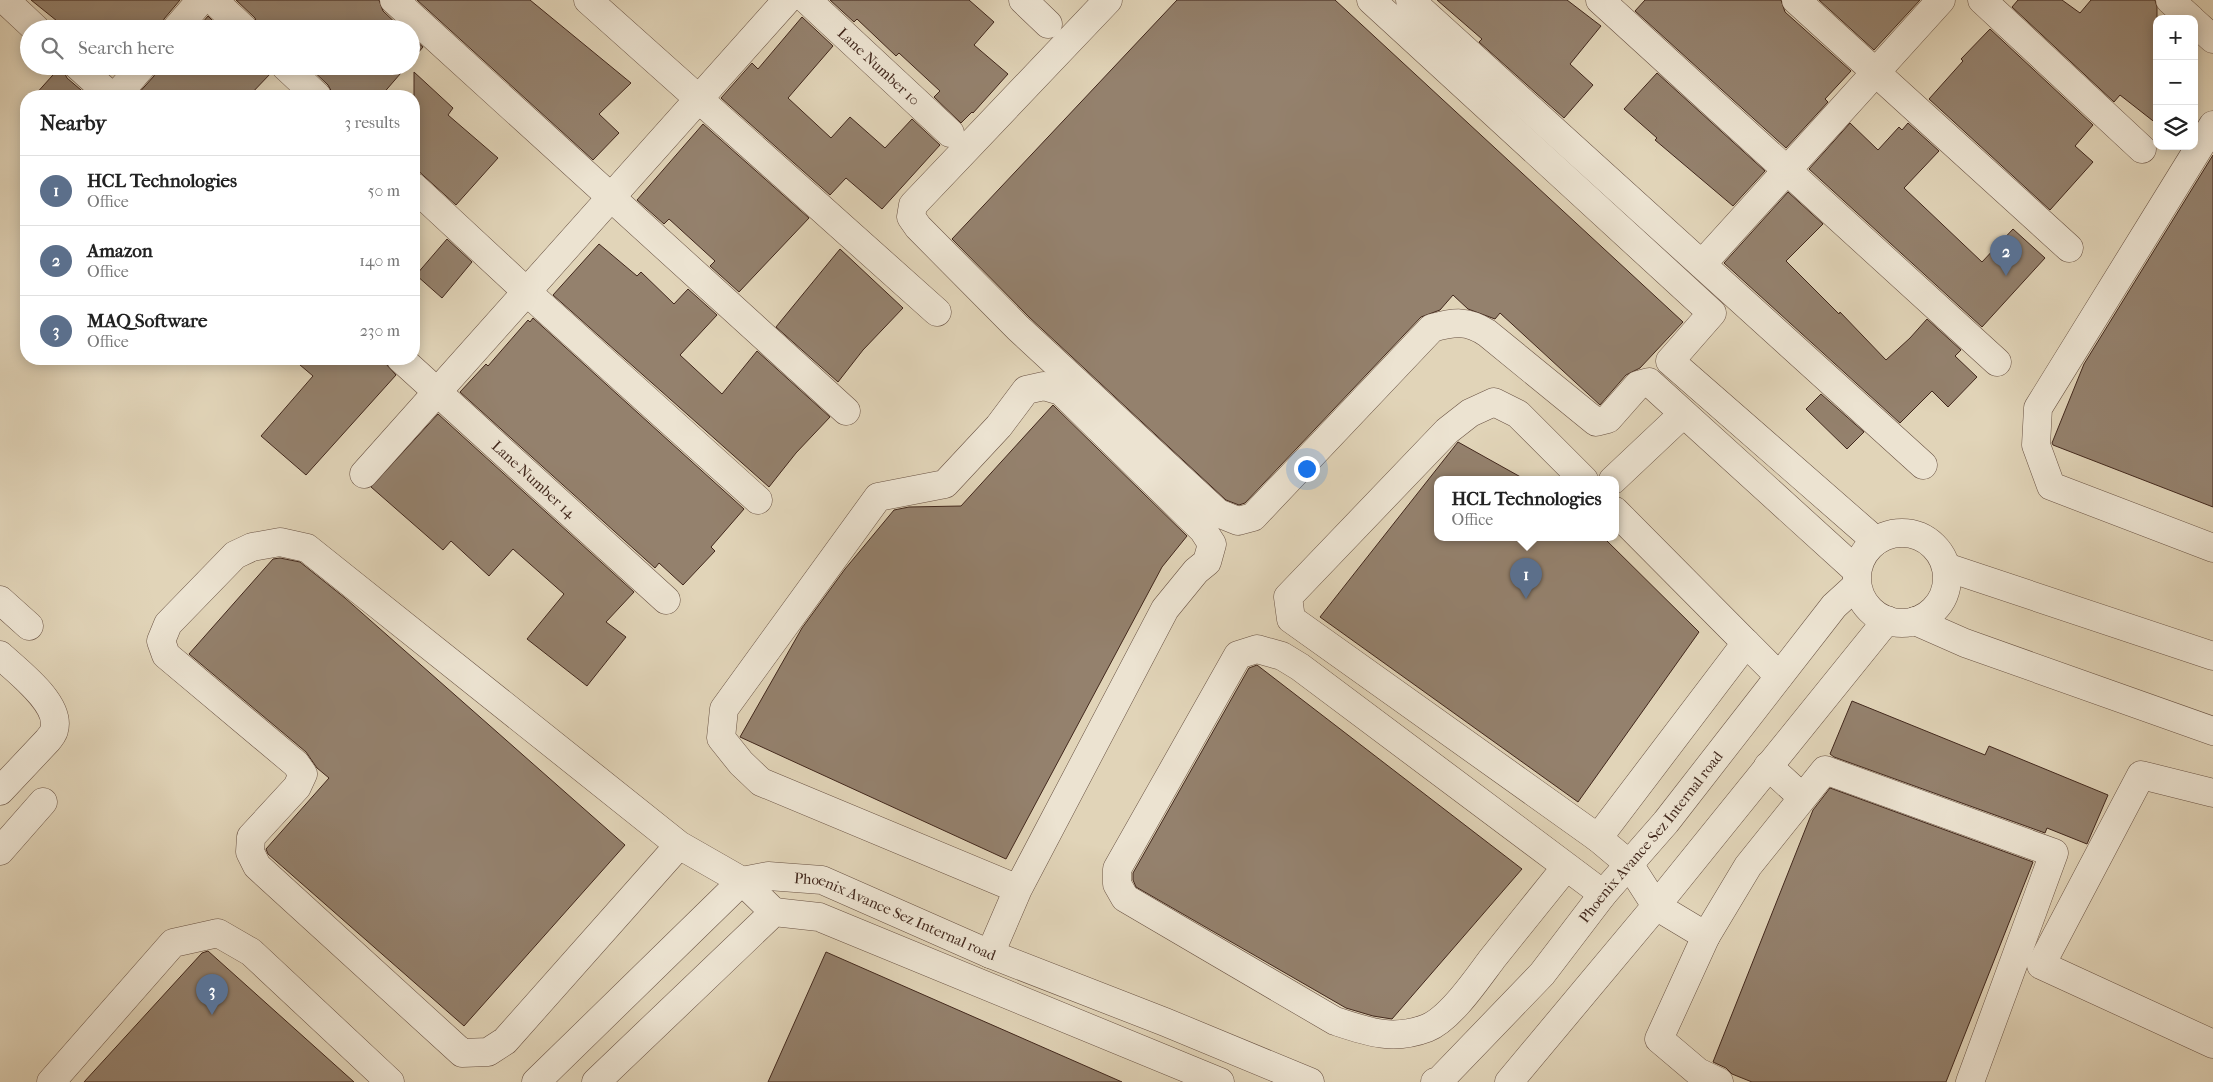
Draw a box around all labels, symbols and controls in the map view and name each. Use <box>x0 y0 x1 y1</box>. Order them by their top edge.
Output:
map controls <box>2153 15 2198 150</box>
button: + <box>2153 15 2198 60</box>
search box <box>20 20 420 75</box>
street label: Lane Number 10 <box>834 24 924 109</box>
icon: search <box>38 34 66 62</box>
text: Search here <box>78 37 174 59</box>
button: − <box>2153 60 2198 105</box>
button: layers <box>2153 105 2198 150</box>
text: Nearby <box>40 111 106 135</box>
text: 3 results <box>344 113 400 132</box>
text: HCL Technologies <box>87 170 237 192</box>
text: 1 <box>53 181 59 200</box>
text: 50 m <box>368 181 400 200</box>
text: Office <box>87 192 129 211</box>
pin: 2 <box>1990 235 2022 276</box>
text: Amazon <box>87 240 153 262</box>
text: 2 <box>52 251 60 270</box>
text: 140 m <box>359 251 400 270</box>
text: Office <box>87 262 129 281</box>
text: MAQ Software <box>87 310 207 332</box>
text: 3 <box>53 321 59 340</box>
text: 230 m <box>360 321 400 340</box>
text: Office <box>87 332 129 351</box>
street label: Lane Number 14 <box>488 437 580 523</box>
your location <box>1294 456 1320 482</box>
popup <box>1434 476 1619 541</box>
text: HCL Technologies <box>1451 488 1602 510</box>
text: Office <box>1451 510 1493 529</box>
pin: 1 <box>1510 558 1542 599</box>
street label: Phoenix Avance Sez Internal road <box>1575 747 1727 927</box>
street label: Phoenix Avance Sez Internal road <box>793 869 999 965</box>
pin: 3 <box>196 974 228 1015</box>

